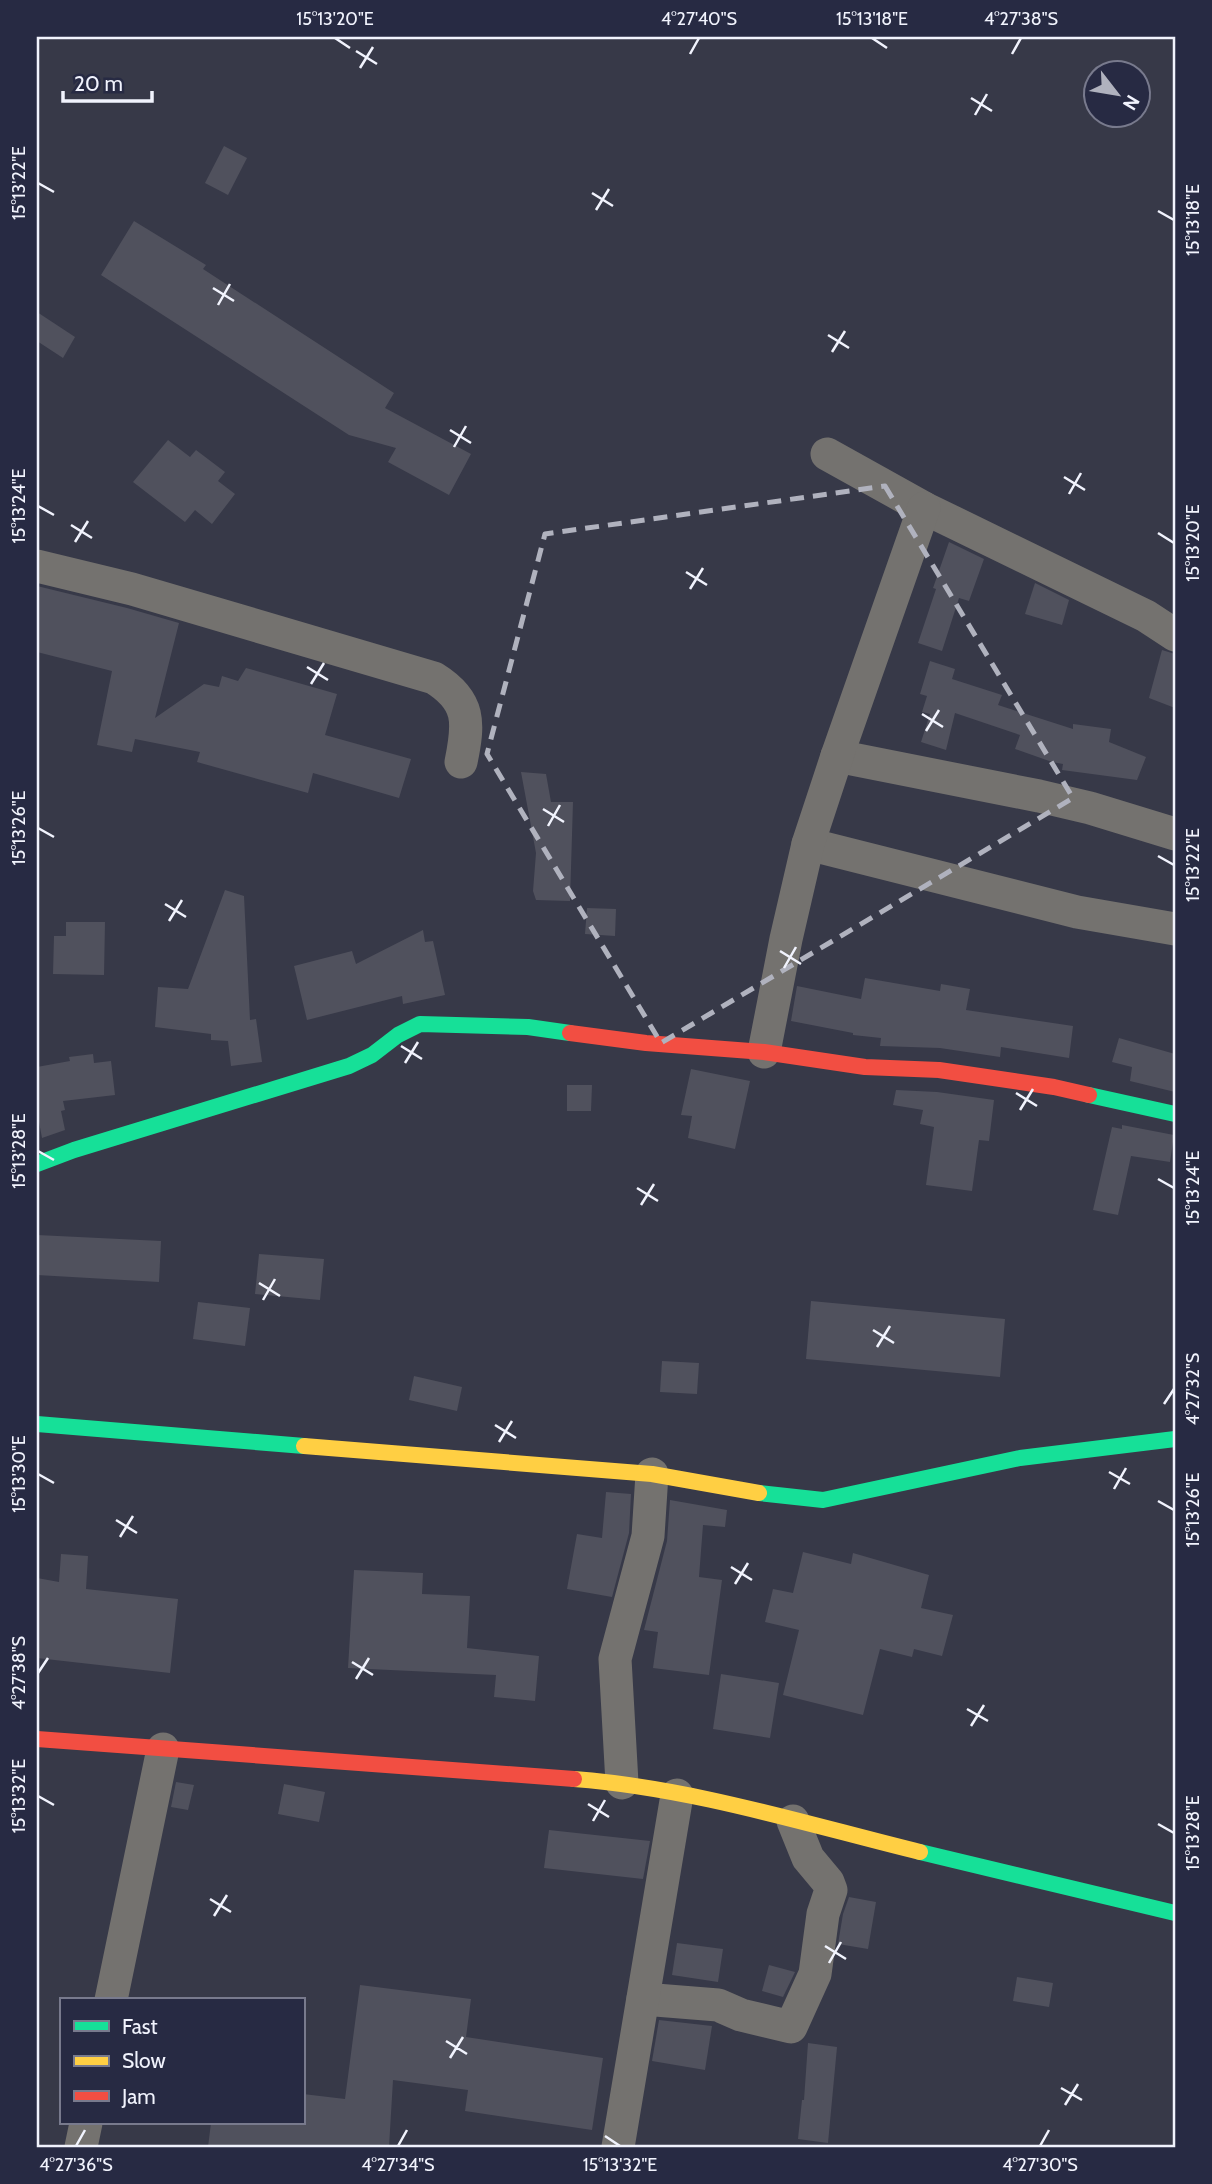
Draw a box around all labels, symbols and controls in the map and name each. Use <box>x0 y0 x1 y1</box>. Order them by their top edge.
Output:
text: 15°13'20"E <box>296 8 374 30</box>
text: 4°27'40"S <box>661 8 737 30</box>
text: 15°13'18"E <box>836 8 908 30</box>
text: 4°27'38"S <box>984 8 1058 30</box>
scale bar <box>63 60 152 104</box>
north arrow <box>1082 60 1152 130</box>
text: 20 m <box>74 71 123 96</box>
text: N <box>1118 91 1144 114</box>
text: 15°13'22"E <box>8 146 30 220</box>
text: 15°13'18"E <box>1182 184 1204 256</box>
text: 15°13'24"E <box>8 469 30 543</box>
text: 15°13'20"E <box>1182 504 1204 582</box>
text: 15°13'26"E <box>8 790 30 865</box>
text: 15°13'22"E <box>1182 828 1204 902</box>
text: 15°13'28"E <box>8 1113 30 1189</box>
text: 15°13'24"E <box>1182 1151 1204 1225</box>
text: 4°27'32"S <box>1182 1353 1204 1425</box>
text: 15°13'30"E <box>8 1435 30 1513</box>
text: 15°13'26"E <box>1182 1472 1204 1547</box>
text: 4°27'38"S <box>8 1636 30 1710</box>
text: 15°13'32"E <box>8 1759 30 1833</box>
text: 15°13'28"E <box>1182 1795 1204 1871</box>
legend <box>60 1998 304 2124</box>
text: Fast <box>122 2014 158 2039</box>
text: Slow <box>122 2048 166 2073</box>
text: Jam <box>121 2084 156 2109</box>
text: 4°27'36"S <box>39 2154 113 2176</box>
text: 4°27'34"S <box>361 2154 435 2176</box>
text: 15°13'32"E <box>583 2154 657 2176</box>
text: 4°27'30"S <box>1002 2154 1078 2176</box>

